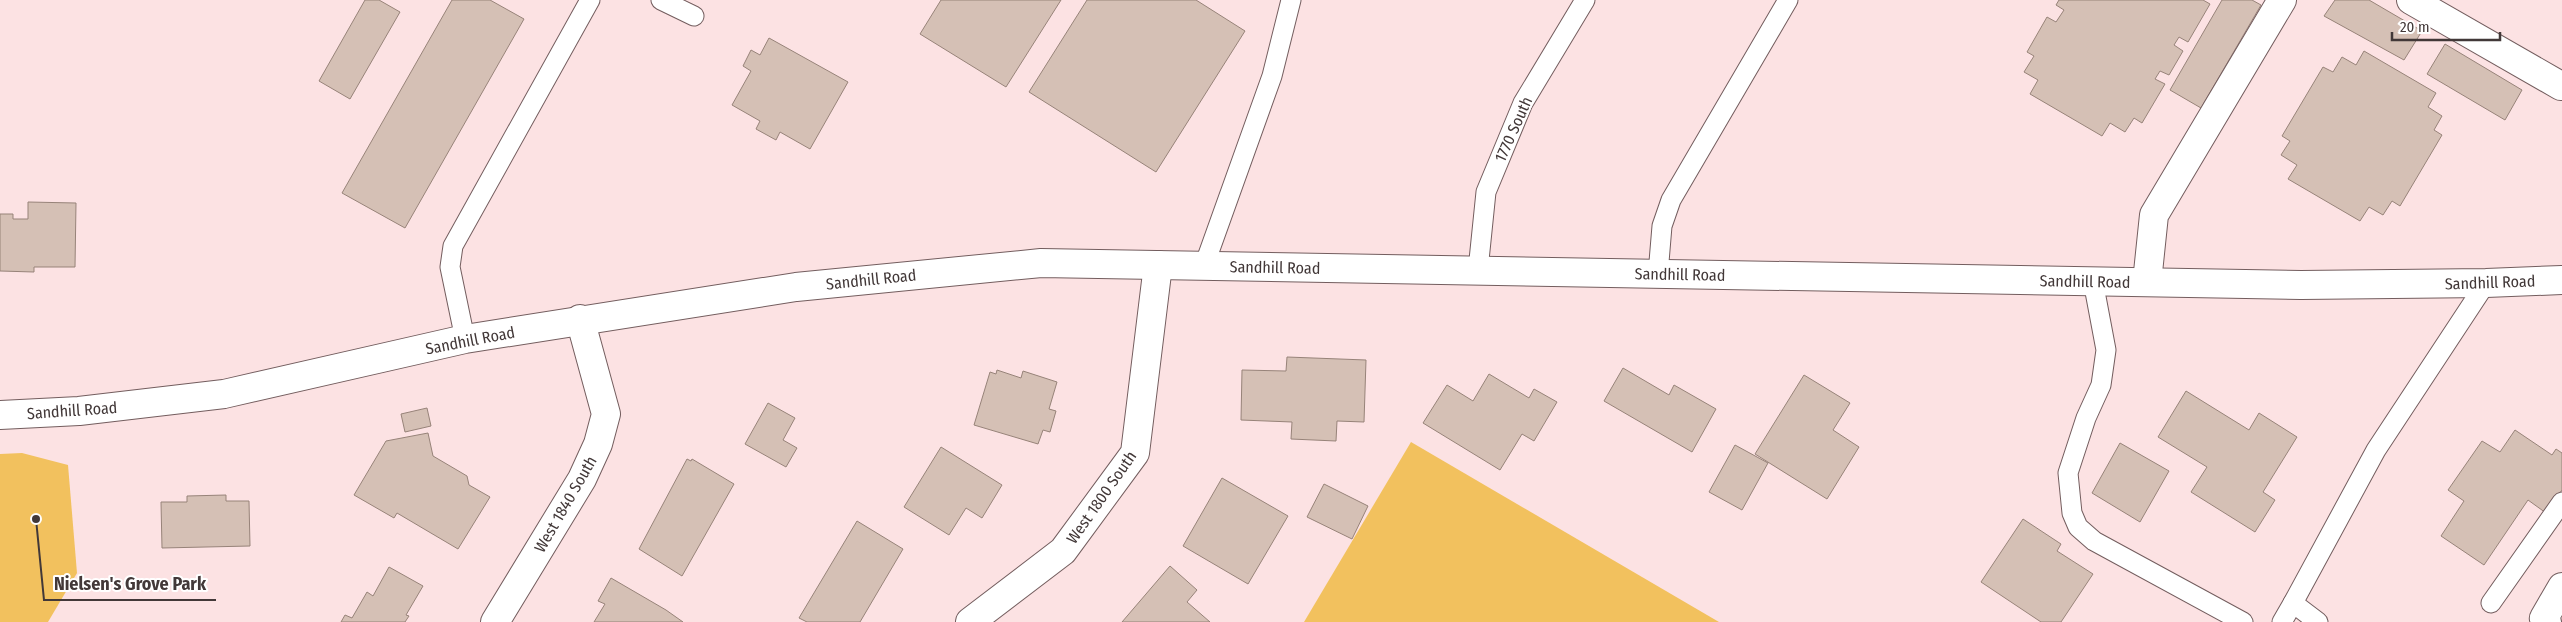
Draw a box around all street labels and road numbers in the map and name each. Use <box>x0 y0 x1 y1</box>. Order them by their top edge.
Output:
street label: 1770 South <box>1491 94 1536 165</box>
street label: Sandhill Road <box>1230 257 1320 278</box>
street label: Sandhill Road <box>1635 264 1725 285</box>
street label: Sandhill Road <box>825 265 917 294</box>
street label: Sandhill Road <box>2040 271 2130 292</box>
street label: Sandhill Road <box>2444 271 2536 294</box>
street label: Sandhill Road <box>424 323 516 358</box>
street label: Sandhill Road <box>26 398 118 423</box>
street label: West 1800 South <box>1062 447 1140 547</box>
street label: West 1840 South <box>530 453 601 556</box>

